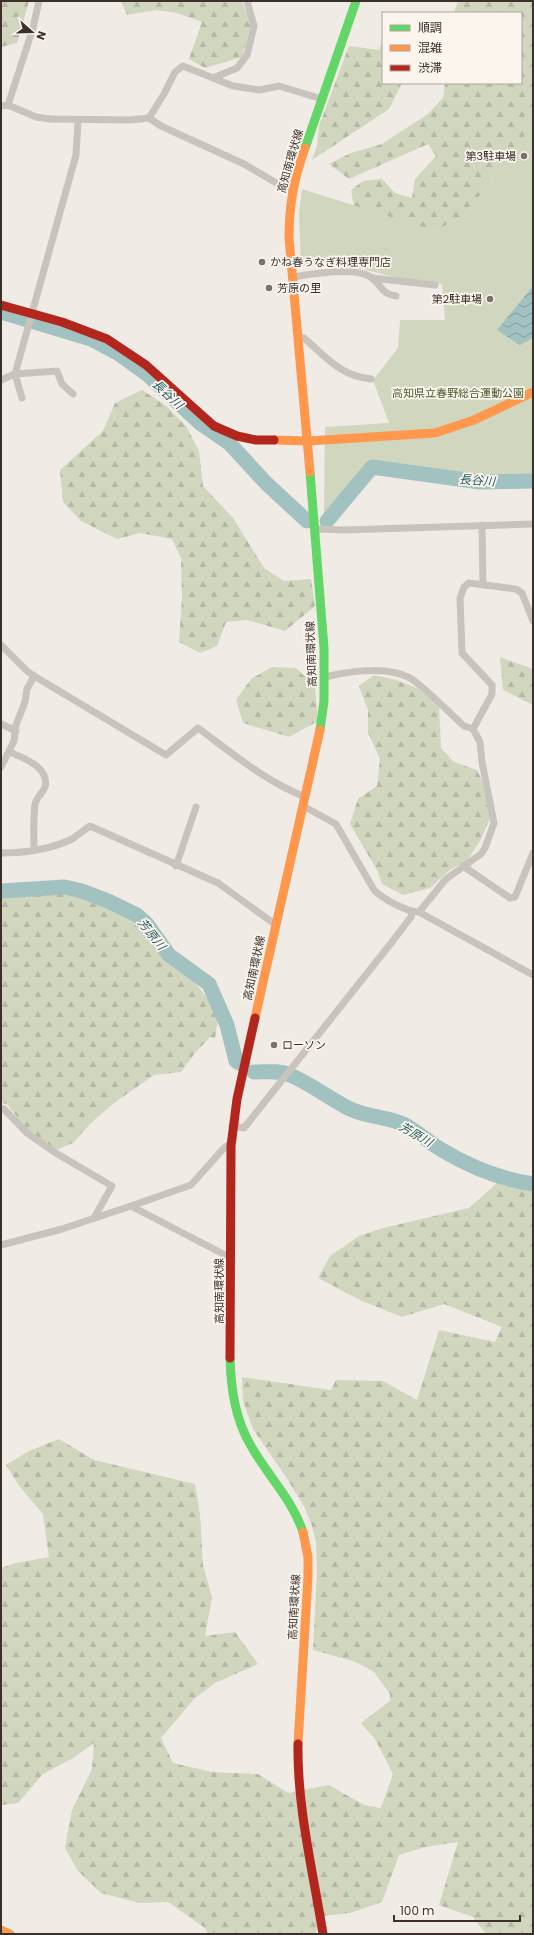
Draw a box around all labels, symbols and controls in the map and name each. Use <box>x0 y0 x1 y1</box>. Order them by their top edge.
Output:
north arrow <box>12 12 52 52</box>
legend <box>382 12 522 84</box>
text: 順調 <box>418 19 442 36</box>
text: N <box>32 29 50 42</box>
text: 混雑 <box>418 39 442 56</box>
text: 渋滞 <box>418 59 442 76</box>
street label: 高知南環状線 <box>273 127 307 195</box>
place label: 第3駐車場 <box>466 148 516 164</box>
marker: 第3駐車場 <box>519 151 529 161</box>
place label: かね春うなぎ料理専門店 <box>270 254 391 270</box>
marker: かね春うなぎ料理専門店 <box>257 257 267 267</box>
place label: 芳原の里 <box>277 280 321 296</box>
marker: 芳原の里 <box>264 283 274 293</box>
place label: 第2駐車場 <box>432 291 482 307</box>
marker: 第2駐車場 <box>485 294 495 304</box>
water label: 長谷川 <box>149 376 188 414</box>
park label: 高知県立春野総合運動公園 <box>392 385 524 401</box>
water label: 長谷川 <box>458 470 498 490</box>
street label: 高知南環状線 <box>302 621 320 687</box>
water label: 芳原川 <box>134 915 171 955</box>
street label: 高知南環状線 <box>239 934 269 1002</box>
place label: ローソン <box>282 1037 326 1053</box>
marker: ローソン <box>269 1040 279 1050</box>
water label: 芳原川 <box>396 1118 438 1151</box>
street label: 高知南環状線 <box>211 1258 227 1324</box>
street label: 高知南環状線 <box>284 1574 304 1640</box>
scale bar <box>394 1897 520 1923</box>
text: 100 m <box>400 1902 434 1919</box>

